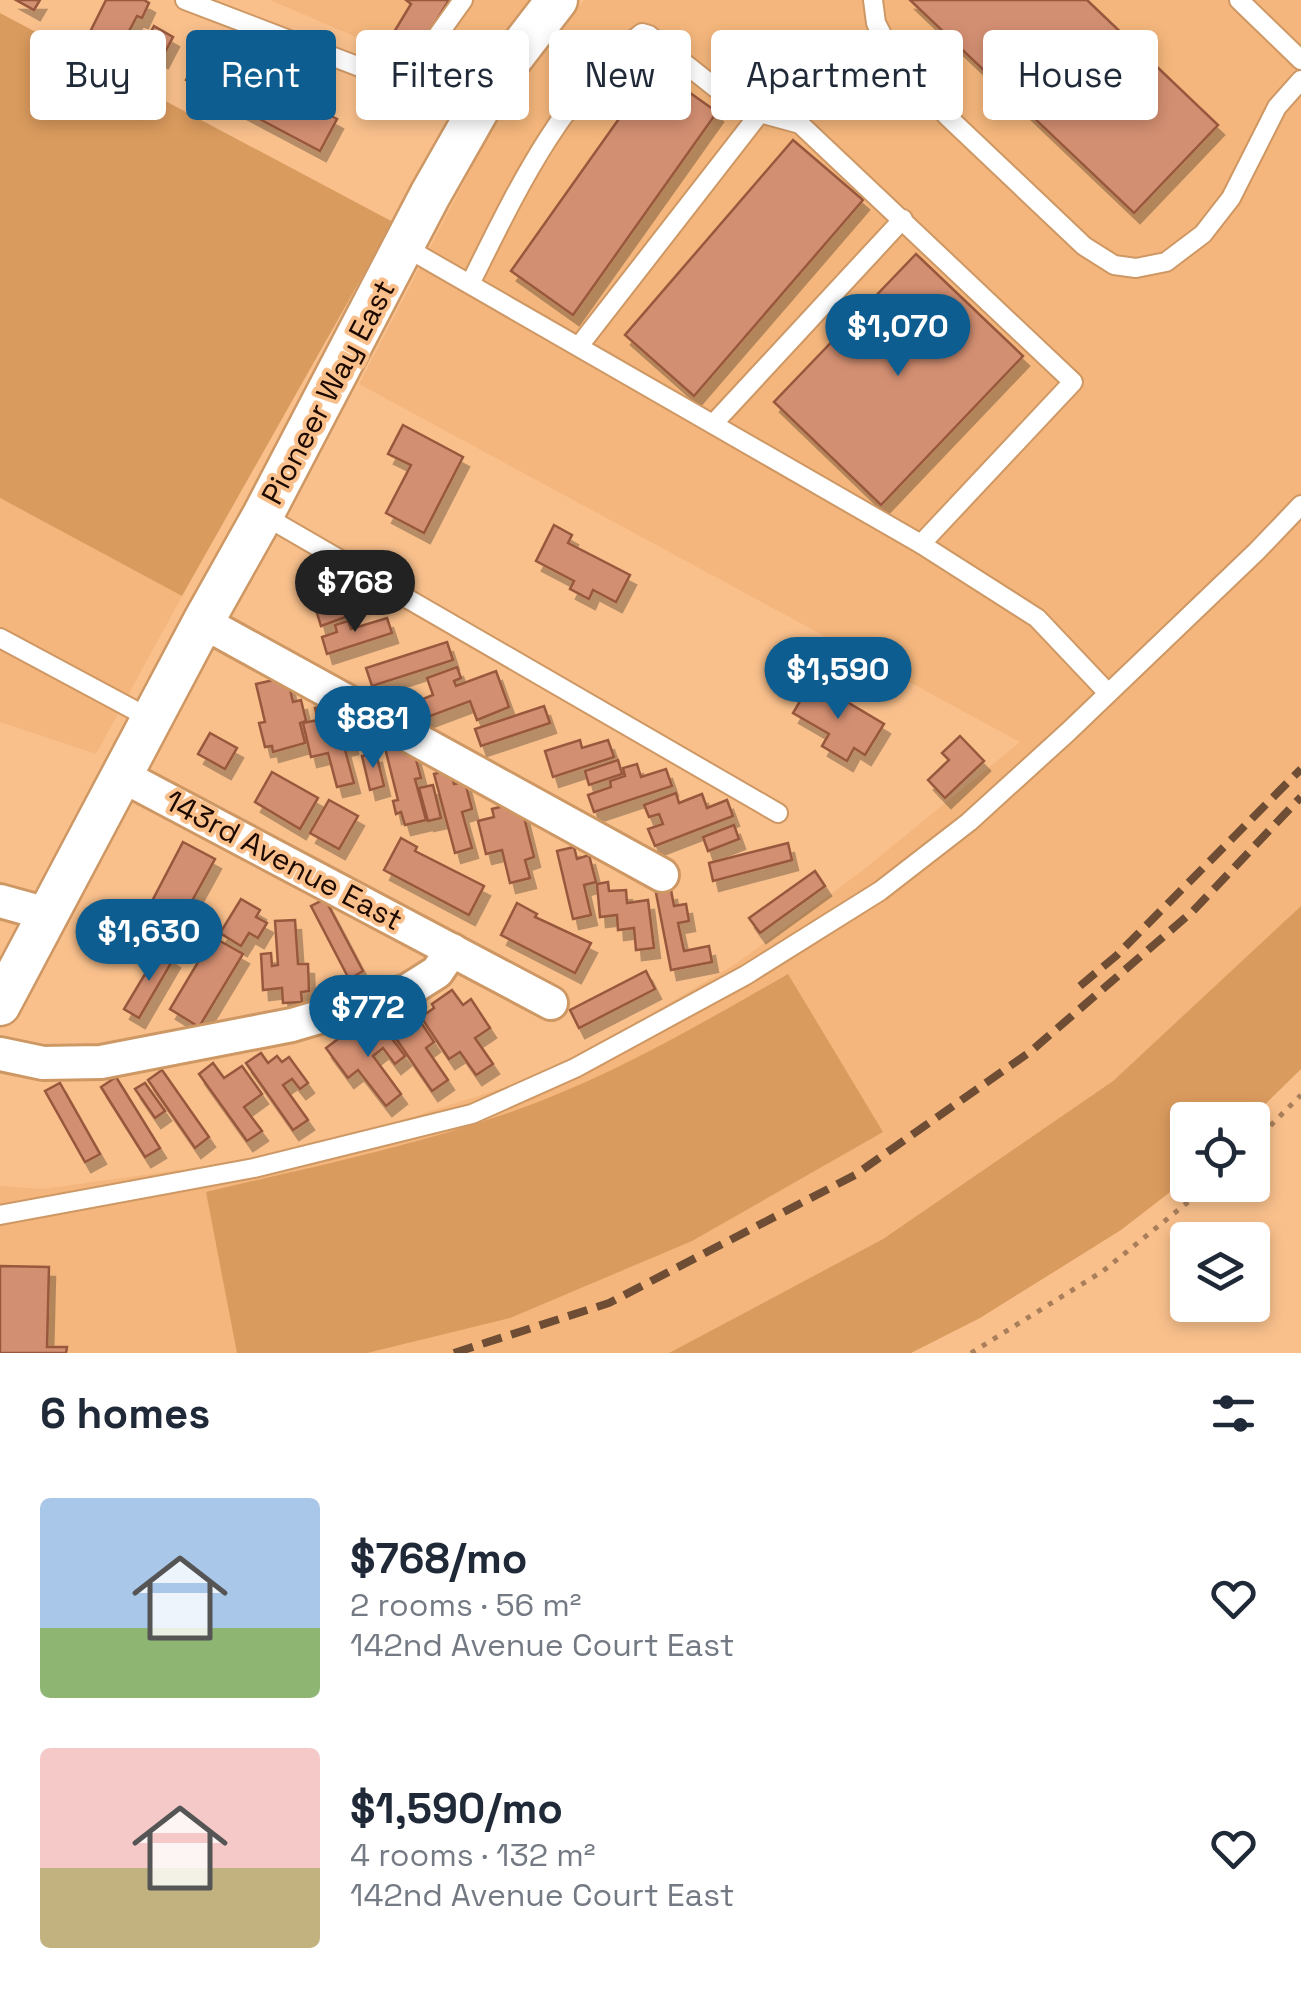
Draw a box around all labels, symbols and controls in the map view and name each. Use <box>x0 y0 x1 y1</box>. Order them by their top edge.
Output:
chip: Buy <box>30 30 166 120</box>
chip: Rent <box>186 30 336 120</box>
chip: Filters <box>356 30 529 120</box>
chip: New <box>549 30 691 120</box>
chip: Apartment <box>711 30 963 120</box>
chip: House <box>983 30 1158 120</box>
street label: Pioneer Way East <box>252 273 404 511</box>
pin: $1,070 <box>817 294 979 379</box>
text: $1,070 <box>847 306 949 346</box>
pin: $768 <box>296 550 414 635</box>
text: $768 <box>317 562 393 602</box>
pin: $1,590 <box>757 637 919 722</box>
text: $1,590 <box>787 649 889 689</box>
pin: $881 <box>314 686 432 771</box>
text: $881 <box>337 698 409 738</box>
street label: 143rd Avenue East <box>158 781 410 939</box>
pin: $1,630 <box>68 899 230 984</box>
text: $1,630 <box>98 911 200 951</box>
pin: $772 <box>309 975 427 1060</box>
text: $772 <box>331 987 405 1027</box>
map controls <box>1170 1102 1270 1322</box>
button: locate <box>1170 1102 1270 1202</box>
button: layers <box>1170 1222 1270 1322</box>
icon: filters <box>1206 1386 1261 1441</box>
text: 6 homes <box>40 1387 210 1440</box>
text: $768/mo <box>350 1532 528 1585</box>
icon: home <box>120 1538 240 1658</box>
icon: heart <box>1206 1571 1261 1626</box>
text: 2 rooms · 56 m² <box>350 1585 582 1625</box>
text: 142nd Avenue Court East <box>350 1625 734 1665</box>
text: $1,590/mo <box>350 1782 563 1835</box>
icon: home <box>120 1788 240 1908</box>
icon: heart <box>1206 1821 1261 1876</box>
text: 4 rooms · 132 m² <box>350 1835 596 1875</box>
text: 142nd Avenue Court East <box>350 1875 734 1915</box>

